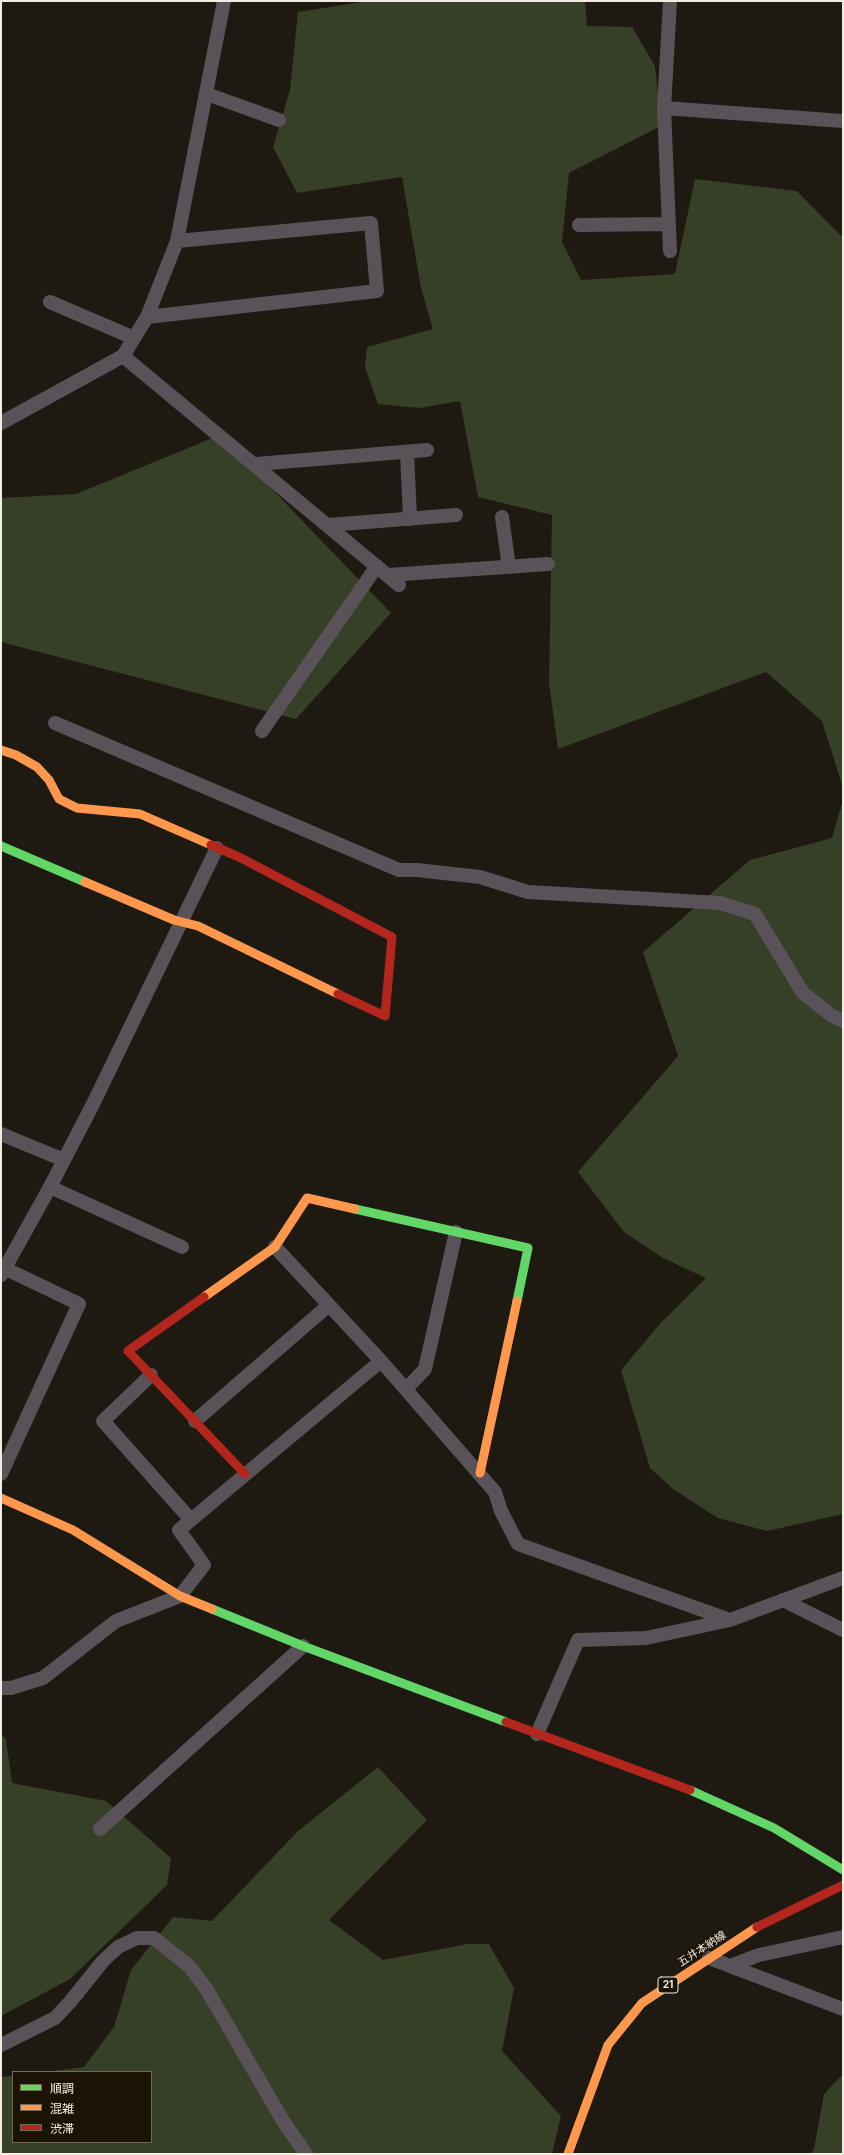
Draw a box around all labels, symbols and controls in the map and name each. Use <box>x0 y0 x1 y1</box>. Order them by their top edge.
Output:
street label: 五井本納線 <box>675 1928 729 1970</box>
road number: 21 <box>658 1977 678 1993</box>
legend <box>12 2071 152 2143</box>
text: 順調 <box>50 2081 74 2096</box>
text: 混雑 <box>50 2101 74 2116</box>
text: 渋滞 <box>50 2121 74 2136</box>

